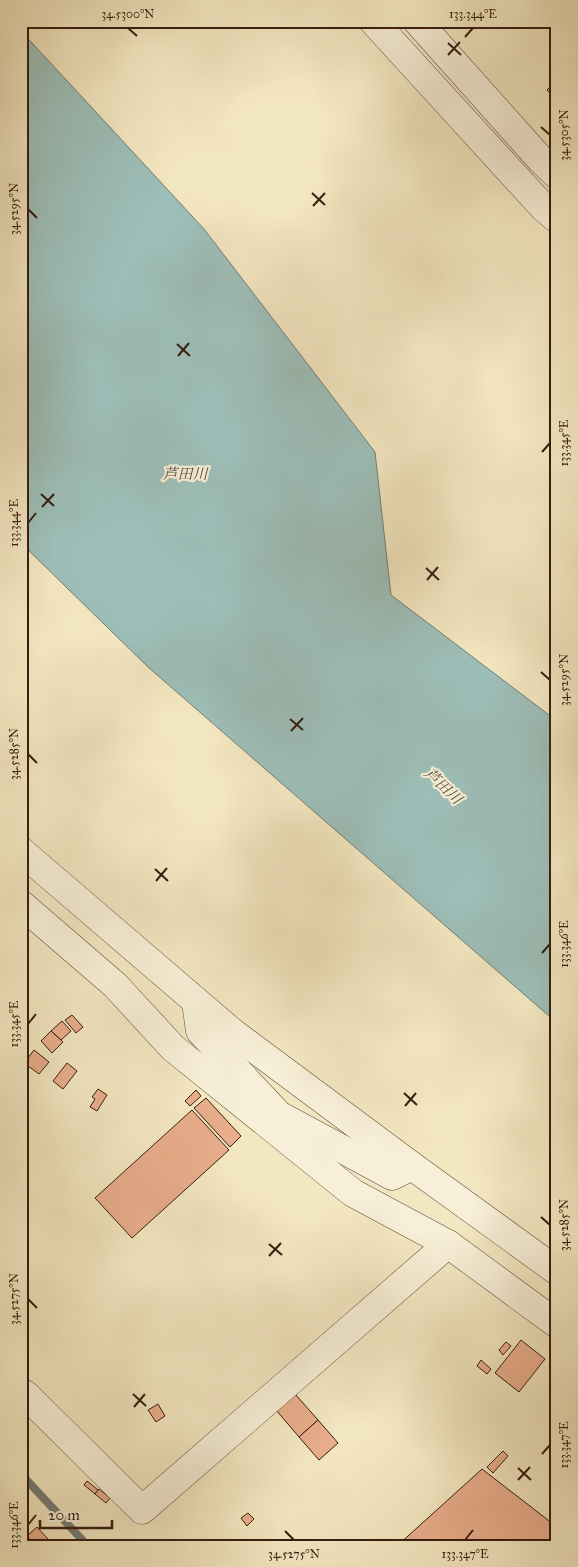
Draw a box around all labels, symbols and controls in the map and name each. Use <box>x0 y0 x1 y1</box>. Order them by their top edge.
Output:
text: 34.5300°N <box>102 7 154 21</box>
text: 133.344°E <box>449 7 497 21</box>
text: 34.5305°N <box>557 109 571 161</box>
text: 34.5295°N <box>7 183 21 235</box>
text: 133.345°E <box>557 419 571 466</box>
water label: 芦田川 <box>162 465 209 483</box>
text: 133.344°E <box>7 499 21 547</box>
text: 34.5295°N <box>557 654 571 706</box>
text: 34.5285°N <box>7 728 21 780</box>
water label: 芦田川 <box>420 764 467 809</box>
text: 133.346°E <box>557 920 571 968</box>
text: 133.345°E <box>7 1000 21 1047</box>
text: 34.5285°N <box>557 1199 571 1251</box>
text: 34.5275°N <box>7 1273 21 1325</box>
text: 133.347°E <box>557 1421 571 1469</box>
scale bar <box>40 1497 112 1529</box>
text: 133.346°E <box>7 1501 21 1549</box>
text: 20 m <box>48 1506 80 1524</box>
text: 34.5275°N <box>268 1547 320 1561</box>
text: 133.347°E <box>441 1547 489 1561</box>

